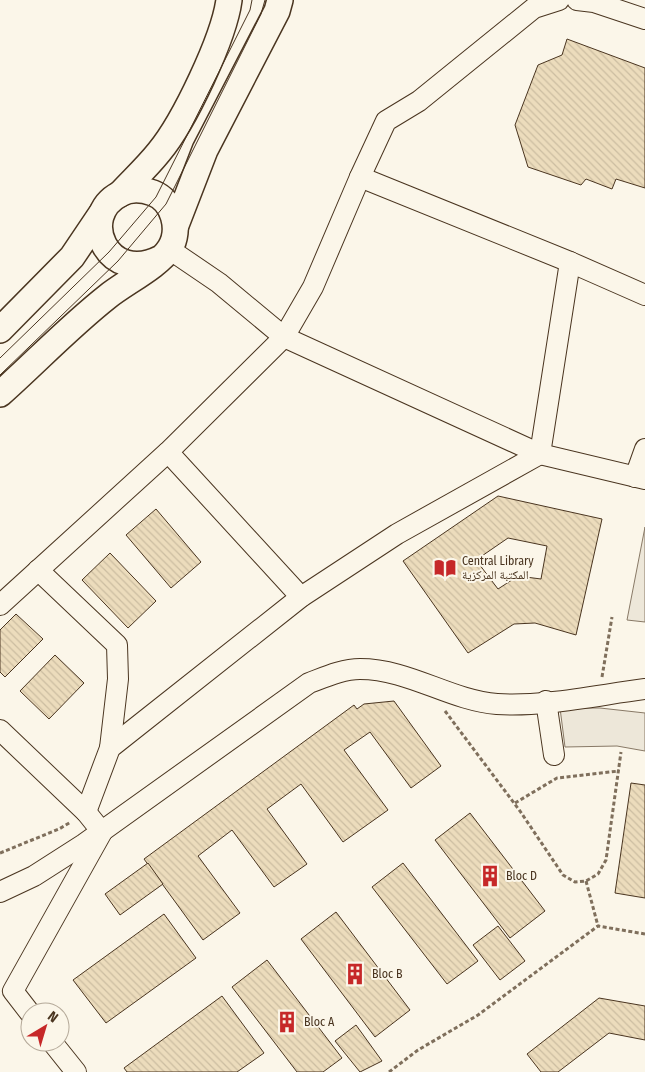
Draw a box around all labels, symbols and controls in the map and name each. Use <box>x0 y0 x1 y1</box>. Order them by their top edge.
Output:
place label: Central Library المكتبة المركزية <box>462 554 534 582</box>
library icon: Central Library المكتبة المركزية <box>432 555 458 581</box>
building icon: Bloc D <box>477 863 503 889</box>
place label: Bloc D <box>506 869 537 883</box>
building icon: Bloc B <box>342 961 368 987</box>
place label: Bloc B <box>372 967 403 981</box>
north arrow <box>20 1002 70 1052</box>
text: N <box>44 1008 61 1026</box>
building icon: Bloc A <box>274 1009 300 1035</box>
place label: Bloc A <box>304 1015 335 1029</box>

